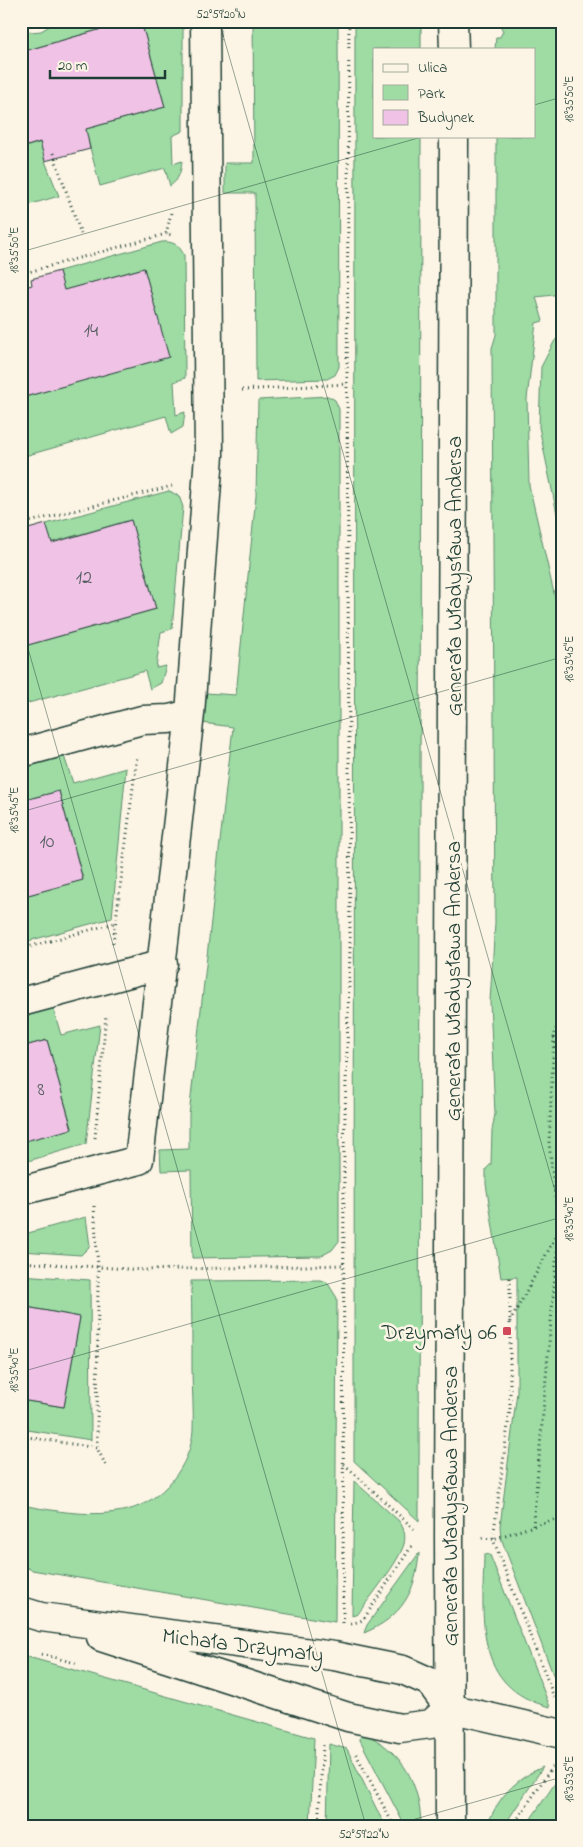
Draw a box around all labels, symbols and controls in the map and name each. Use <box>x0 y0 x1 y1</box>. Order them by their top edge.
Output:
text: 52°59'20"N <box>196 6 246 24</box>
scale bar <box>50 48 165 80</box>
legend <box>373 48 536 138</box>
text: 20 m <box>58 55 88 77</box>
text: Ulica <box>418 57 447 79</box>
text: 18°35'50"E <box>561 76 579 122</box>
text: Park <box>418 83 446 105</box>
text: Budynek <box>417 107 475 130</box>
text: 18°35'50"E <box>6 227 24 273</box>
house number: 14 <box>84 317 98 346</box>
street label: Generała Władysława Andersa <box>440 436 473 716</box>
house number: 12 <box>76 564 92 593</box>
text: 18°35'45"E <box>561 636 579 682</box>
text: 18°35'45"E <box>6 787 24 833</box>
house number: 10 <box>40 828 55 857</box>
street label: Generała Władysława Andersa <box>439 841 472 1121</box>
house number: 8 <box>37 1076 45 1105</box>
text: 18°35'40"E <box>561 1197 579 1241</box>
place label: Drzymały 06 <box>381 1318 497 1351</box>
marker: Drzymały 06 <box>501 1325 513 1337</box>
text: 18°35'40"E <box>6 1348 24 1392</box>
street label: Generała Władysława Andersa <box>436 1366 469 1646</box>
street label: Michała Drzymały <box>160 1621 325 1674</box>
text: 18°35'35"E <box>561 1756 579 1802</box>
text: 52°59'22"N <box>339 1826 389 1844</box>

